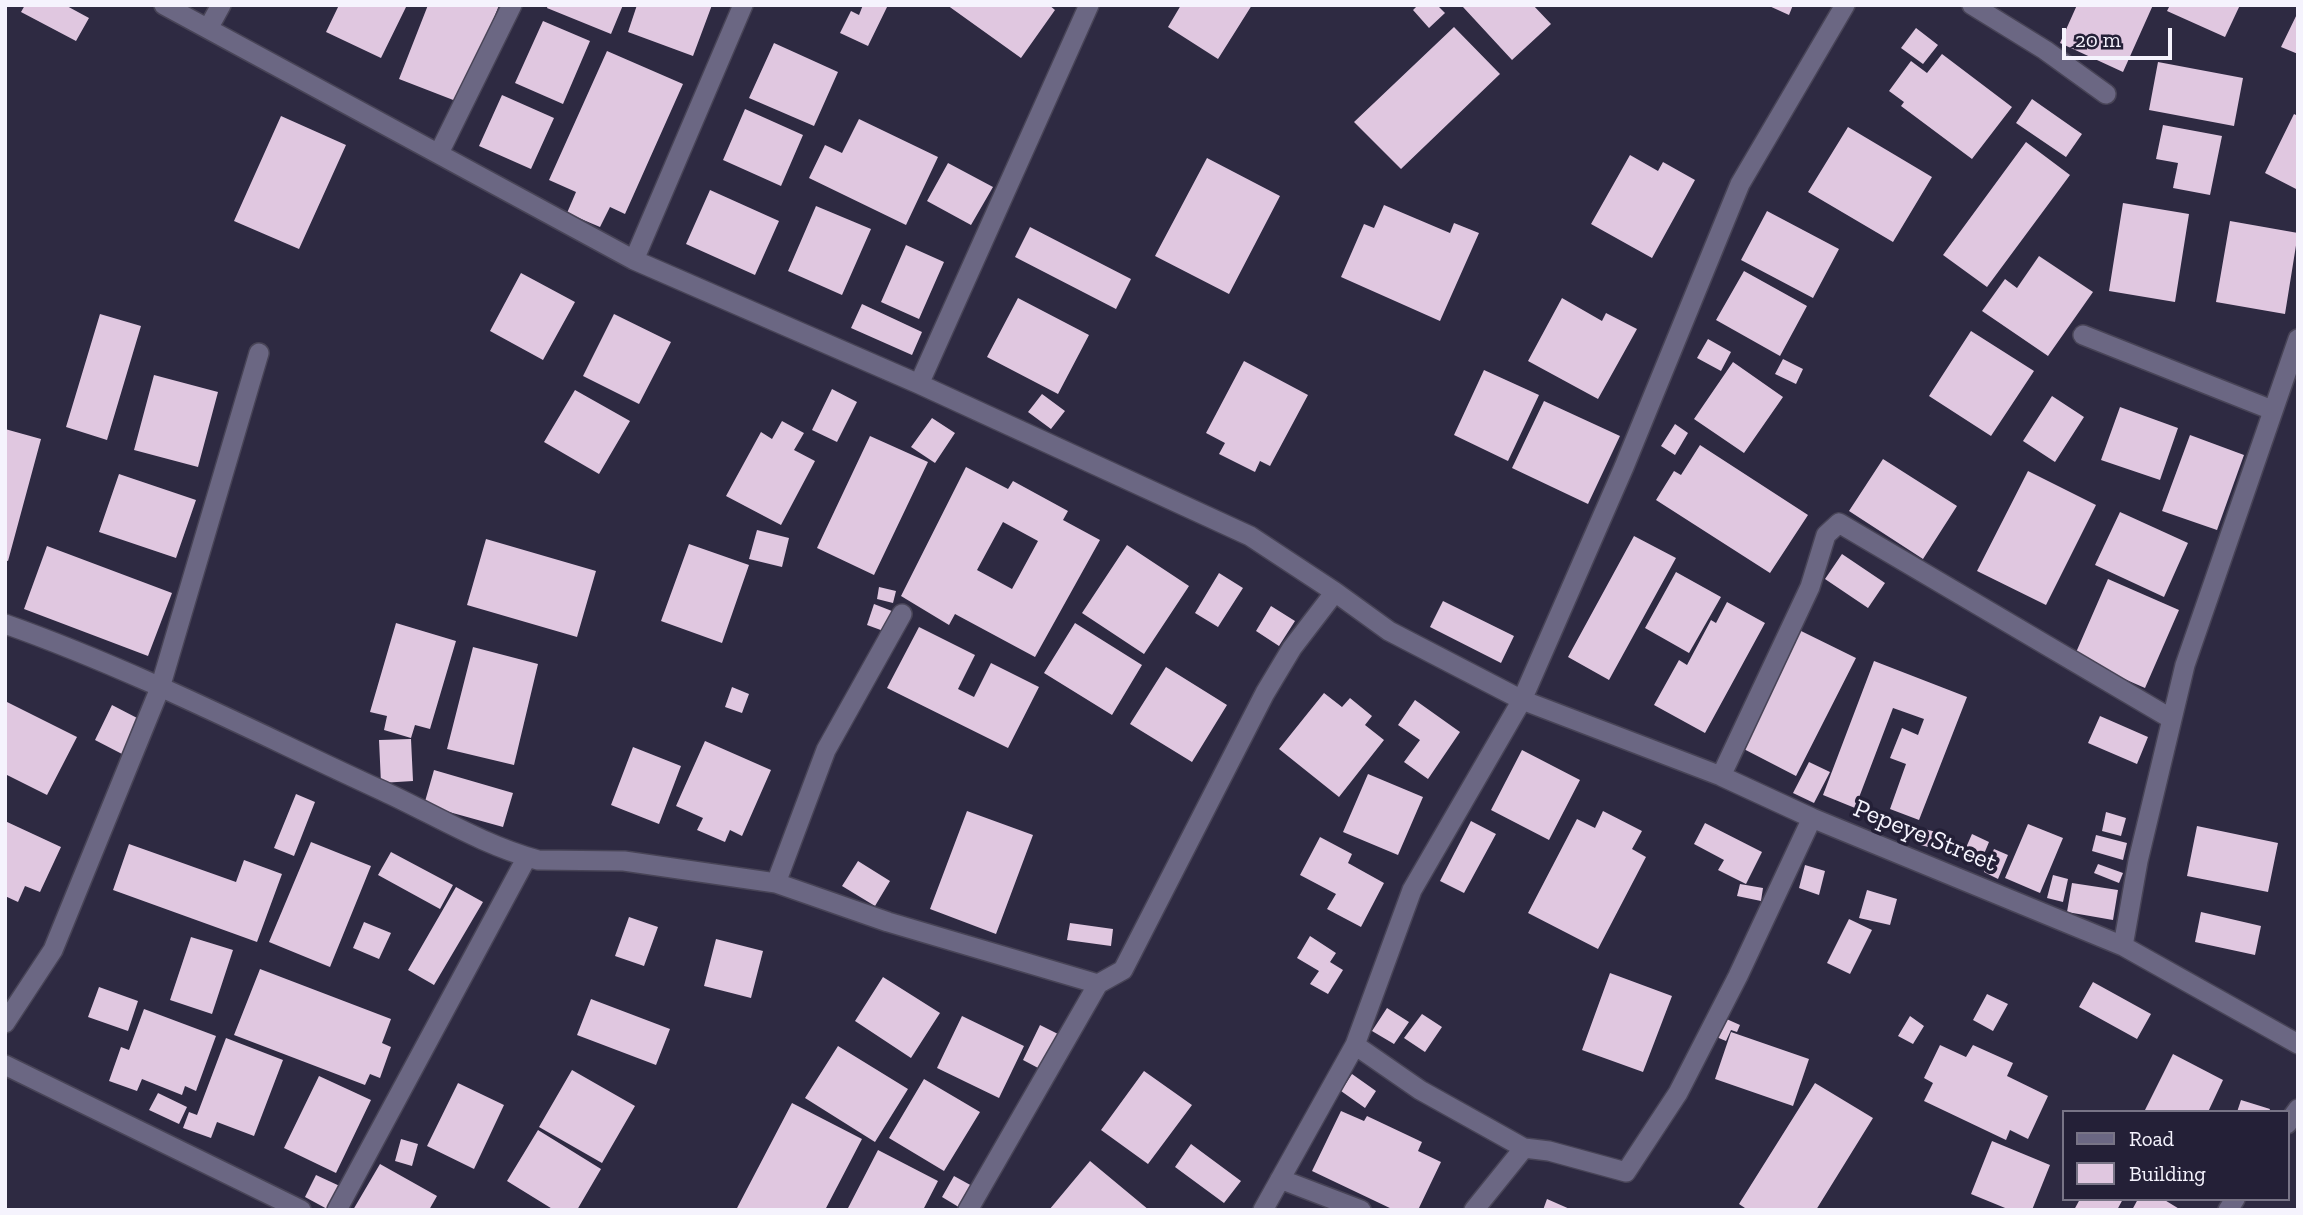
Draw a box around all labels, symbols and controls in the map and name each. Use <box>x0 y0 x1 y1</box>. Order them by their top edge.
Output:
scale bar <box>2065 14 2175 58</box>
text: 20 m <box>2075 27 2121 52</box>
street label: Pepeye Street <box>1849 793 2001 879</box>
legend <box>2062 1110 2289 1201</box>
text: Road <box>2129 1126 2174 1151</box>
text: Building <box>2129 1161 2206 1186</box>

